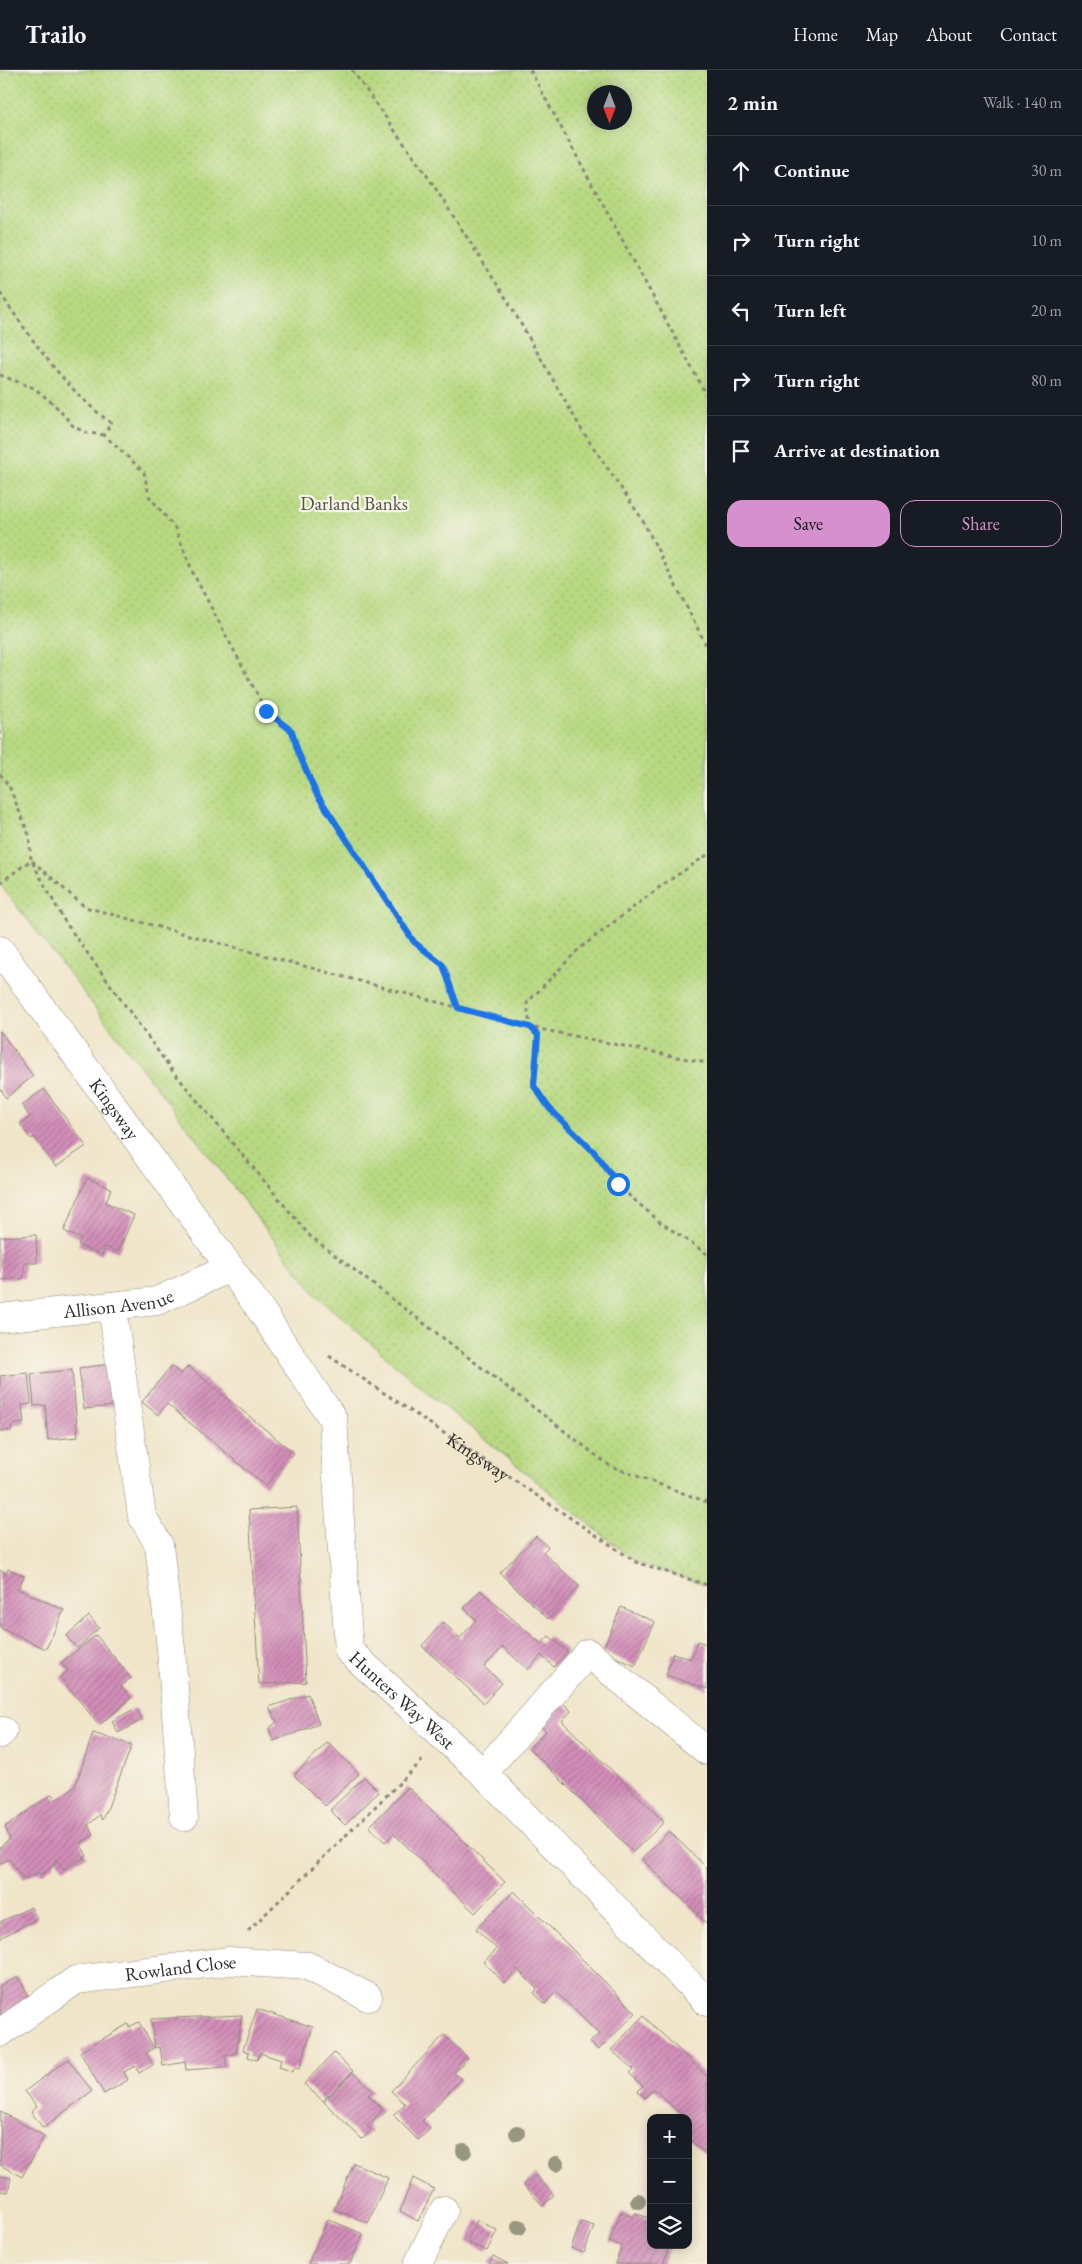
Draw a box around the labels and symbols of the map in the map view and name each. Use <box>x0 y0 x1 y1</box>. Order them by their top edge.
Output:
north arrow <box>587 85 632 130</box>
park label: Darland Banks <box>300 491 408 516</box>
route end <box>255 700 278 723</box>
street label: Kingsway <box>84 1073 146 1145</box>
route start <box>607 1173 630 1196</box>
street label: Allison Avenue <box>61 1283 177 1324</box>
street label: Kingsway <box>442 1427 515 1487</box>
street label: Hunters Way West <box>344 1645 460 1755</box>
street label: Rowland Close <box>123 1949 237 1987</box>

